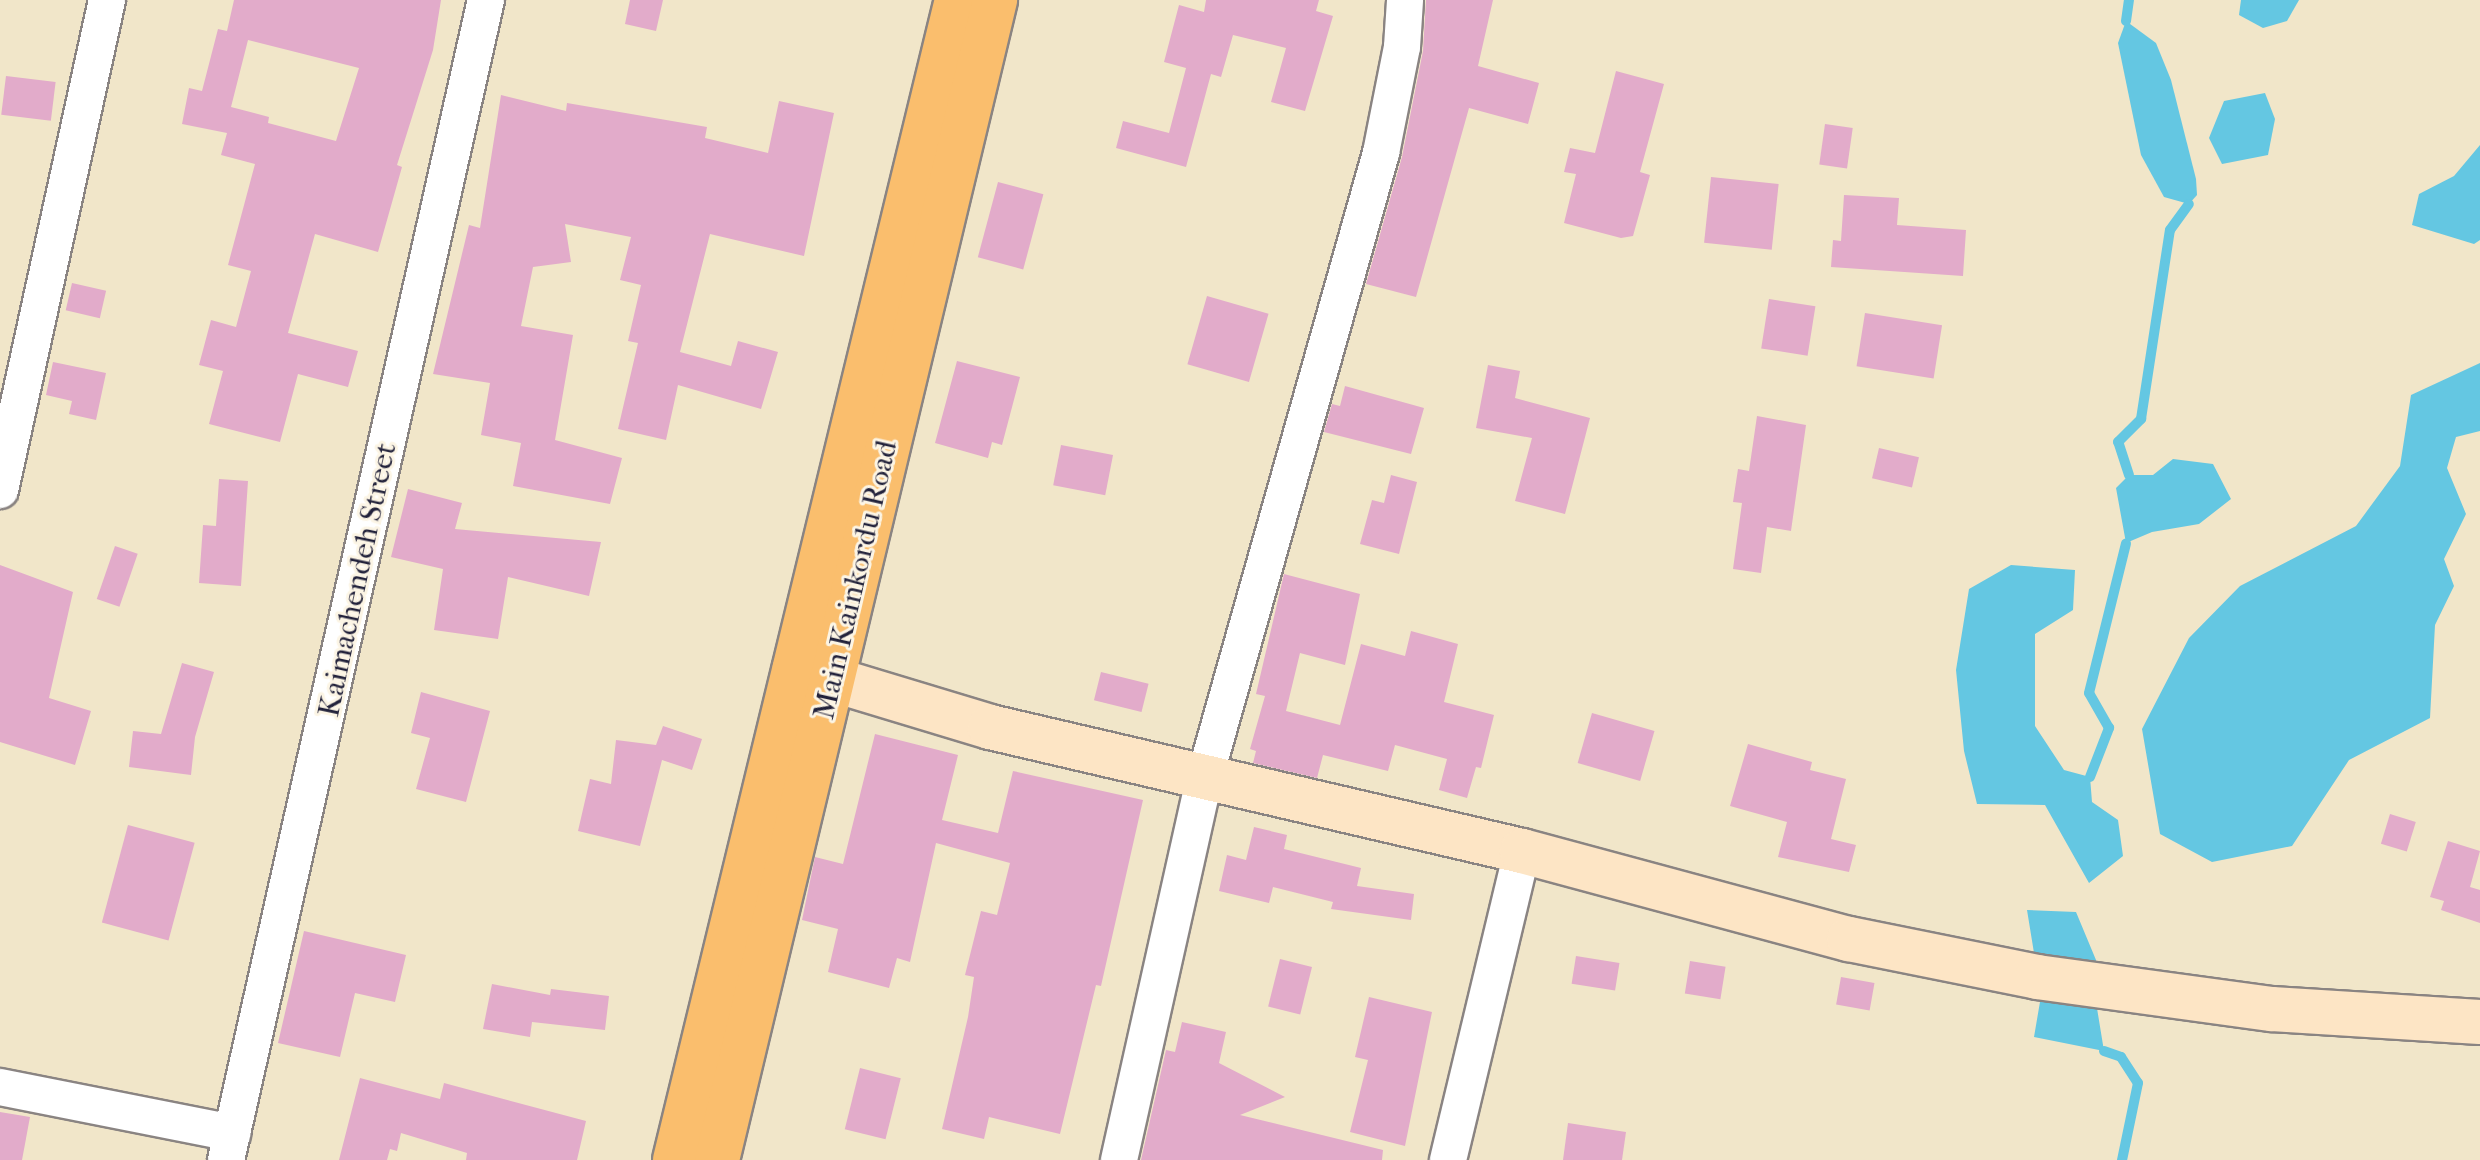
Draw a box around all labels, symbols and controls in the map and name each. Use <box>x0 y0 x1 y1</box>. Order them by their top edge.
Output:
street label: Main Kainkordu Road <box>806 437 906 723</box>
street label: Kaimachendeh Street <box>311 440 405 720</box>

